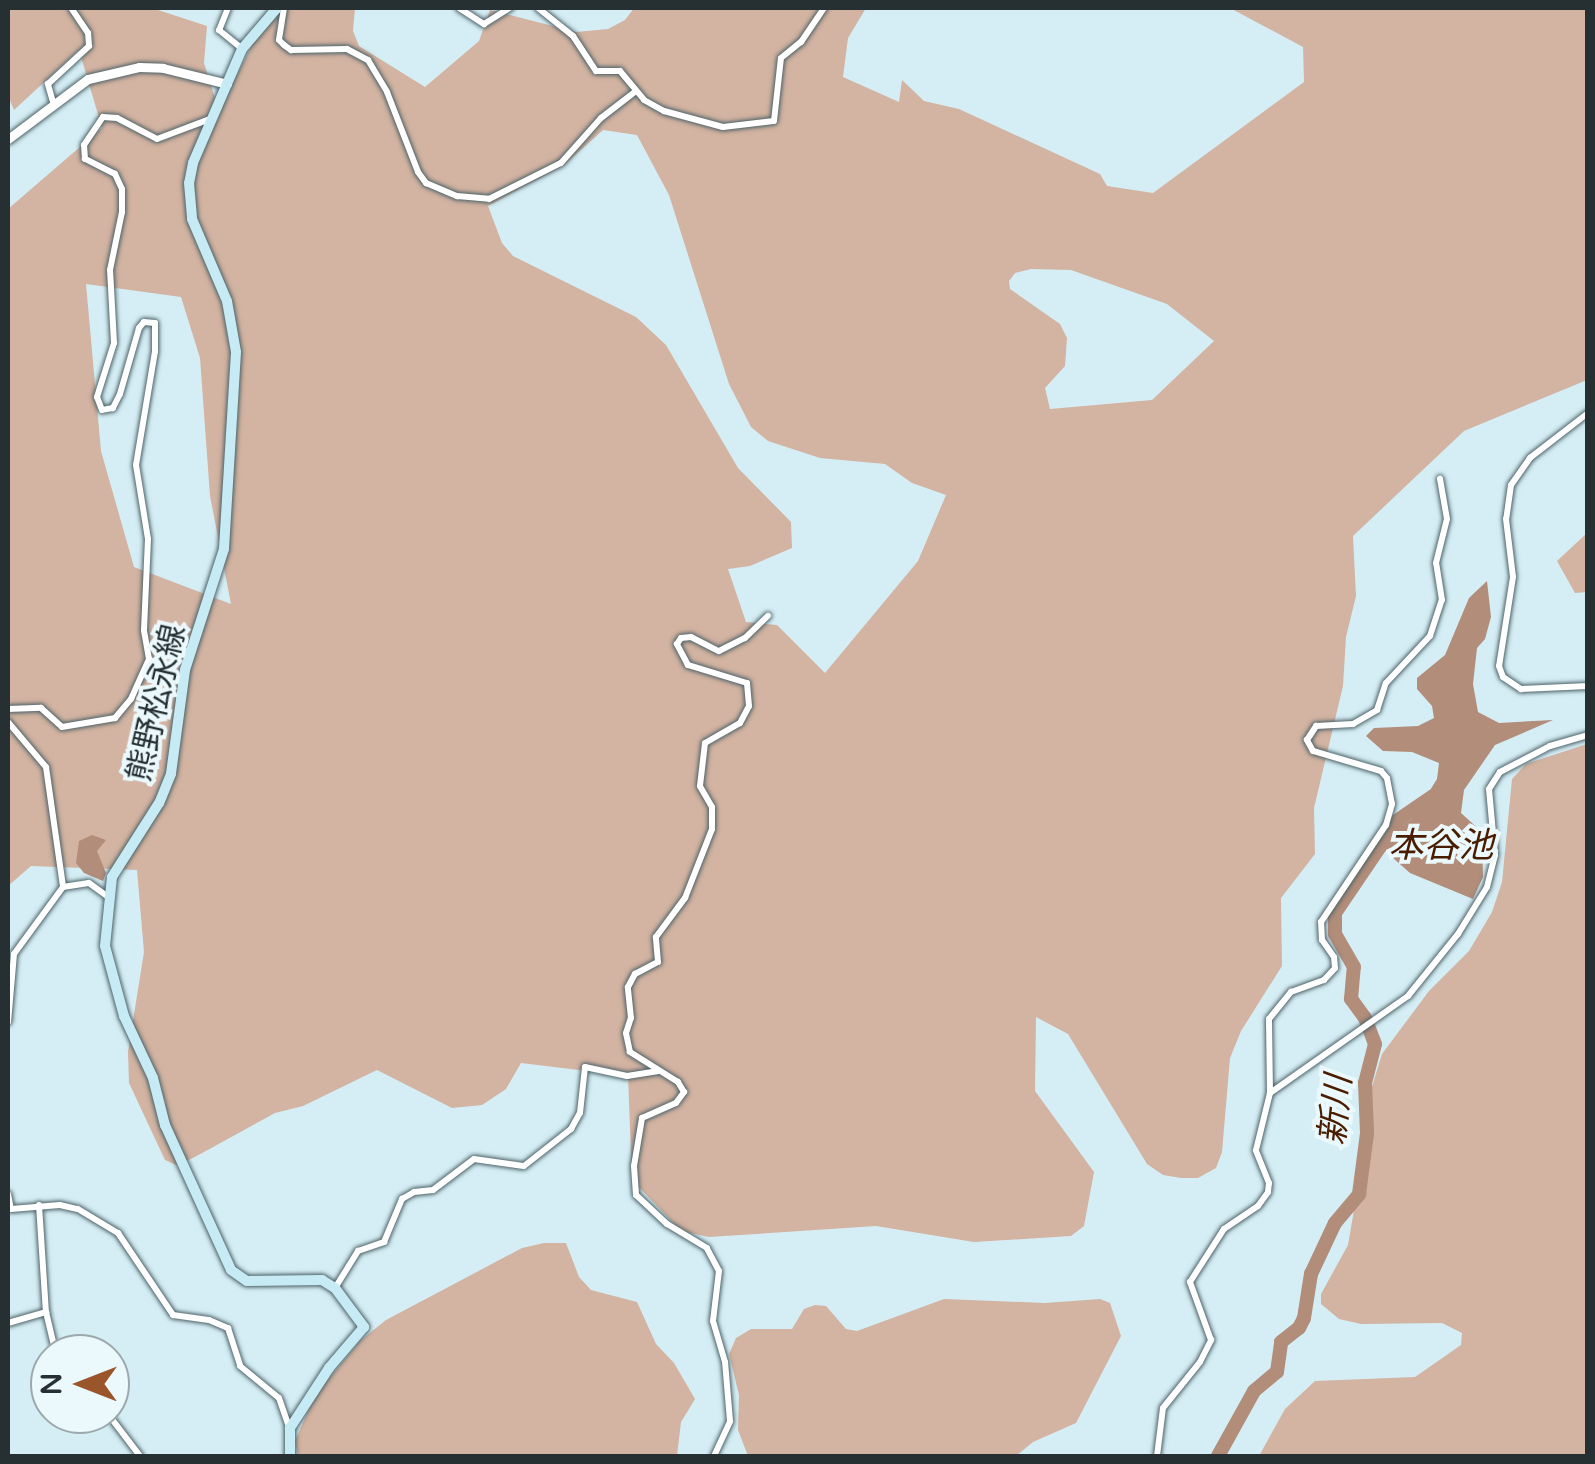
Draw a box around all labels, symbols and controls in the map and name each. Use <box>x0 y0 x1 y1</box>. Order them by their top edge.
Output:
street label: 熊野松永線 <box>120 621 194 785</box>
water label: 本谷池 <box>1389 825 1493 867</box>
water label: 新川 <box>1311 1073 1361 1147</box>
north arrow <box>30 1334 130 1434</box>
text: N <box>35 1373 69 1395</box>

